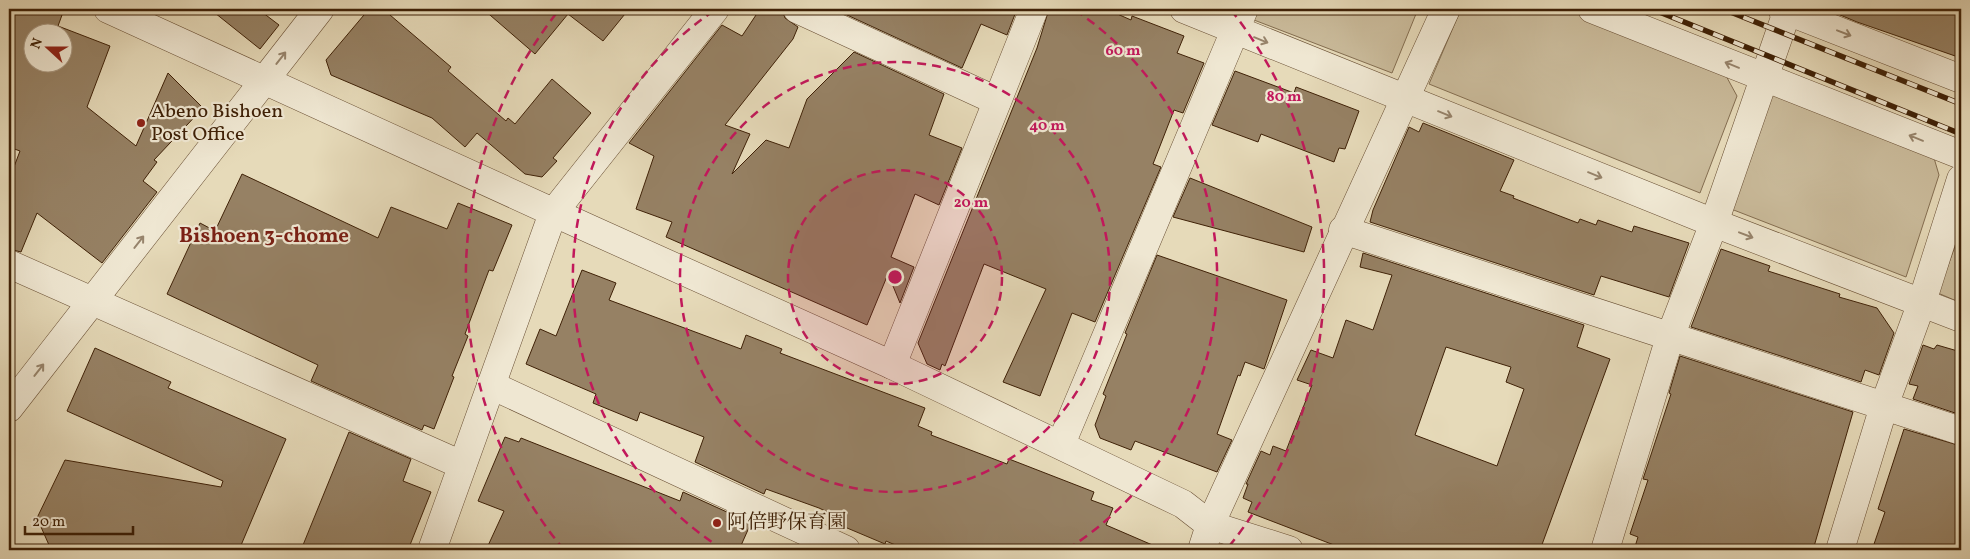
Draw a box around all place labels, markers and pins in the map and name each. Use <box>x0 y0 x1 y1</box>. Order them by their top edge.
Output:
place label: Abeno Bishoen Post Office <box>151 98 283 149</box>
marker: Abeno Bishoen Post Office <box>135 117 147 129</box>
centre of rings <box>886 268 904 286</box>
place label: 阿倍野保育園 <box>727 509 847 537</box>
marker: 阿倍野保育園 <box>711 517 723 529</box>

